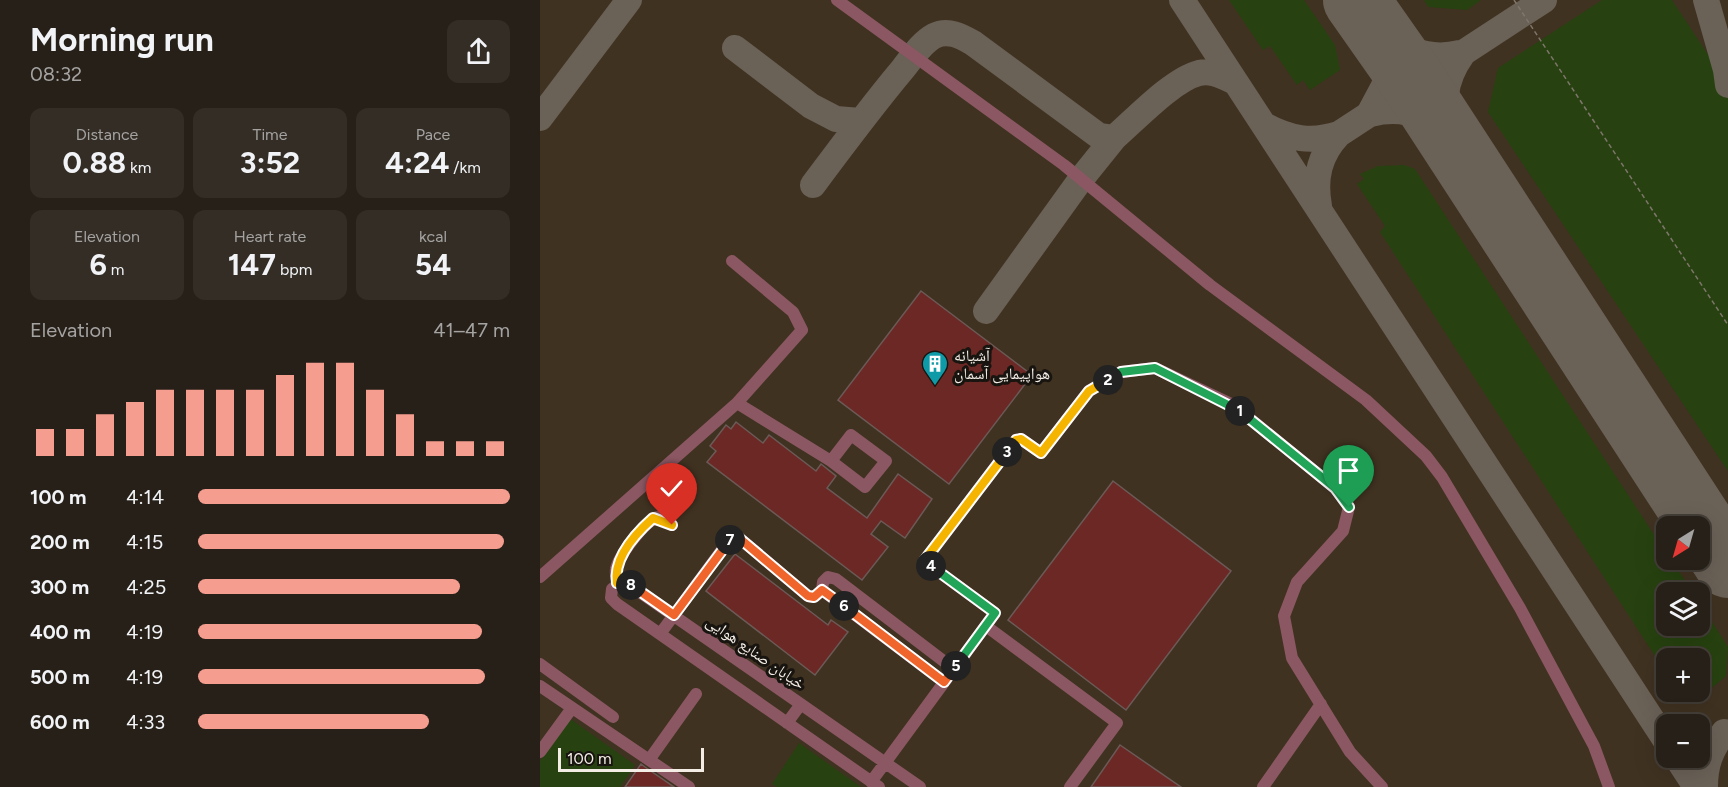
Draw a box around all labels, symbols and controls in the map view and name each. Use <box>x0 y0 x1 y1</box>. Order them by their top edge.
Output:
text: Morning run <box>30 20 214 59</box>
button: share <box>447 20 510 83</box>
text: 08:32 <box>30 62 82 86</box>
text: Distance <box>76 125 138 144</box>
text: Time <box>253 125 287 144</box>
text: Pace <box>416 125 450 144</box>
text: 0.88 <box>63 144 126 181</box>
text: 3:52 <box>240 144 300 181</box>
text: 4:24 <box>385 144 449 181</box>
text: km <box>126 158 151 177</box>
text: /km <box>449 158 481 177</box>
text: Elevation <box>74 227 140 246</box>
text: Heart rate <box>234 227 306 246</box>
text: kcal <box>419 227 447 246</box>
text: 6 <box>90 246 107 283</box>
text: 147 <box>228 246 276 283</box>
text: 54 <box>415 246 451 283</box>
text: m <box>107 260 124 279</box>
text: bpm <box>276 260 312 279</box>
text: Elevation <box>30 318 112 342</box>
text: 41–47 m <box>433 318 510 342</box>
place label: آشیانه هواپیمایی آسمان <box>954 346 1050 384</box>
building icon: آشیانه هواپیمایی آسمان <box>920 349 950 387</box>
pin: 2 <box>1093 365 1123 395</box>
text: 2 <box>1103 370 1113 389</box>
pin: 1 <box>1225 396 1255 426</box>
text: 1 <box>1237 401 1243 420</box>
pin: 3 <box>992 437 1022 467</box>
text: 3 <box>1003 442 1011 461</box>
pin <box>1323 445 1374 507</box>
icon: arrive <box>1332 454 1365 487</box>
pin <box>646 463 697 525</box>
icon: check <box>655 472 688 505</box>
text: 100 m <box>30 485 87 509</box>
text: 4:14 <box>126 485 164 509</box>
north arrow <box>1656 516 1710 570</box>
map controls <box>1656 516 1710 768</box>
pin: 7 <box>715 525 745 555</box>
text: 200 m <box>30 530 90 554</box>
text: 4:15 <box>126 530 163 554</box>
text: 7 <box>726 530 734 549</box>
pin: 4 <box>916 551 946 581</box>
text: 4 <box>926 556 936 575</box>
pin: 8 <box>616 570 646 600</box>
text: 300 m <box>30 575 89 599</box>
text: 4:25 <box>126 575 166 599</box>
text: 8 <box>626 575 636 594</box>
button: layers <box>1656 582 1710 636</box>
pin: 6 <box>829 591 859 621</box>
text: 6 <box>839 596 849 615</box>
street label: خیابان صنایع هوایی <box>702 611 809 694</box>
text: 400 m <box>30 620 91 644</box>
text: 4:19 <box>126 620 163 644</box>
button: + <box>1656 648 1710 702</box>
pin: 5 <box>941 651 971 681</box>
text: 5 <box>951 656 961 675</box>
text: 500 m <box>30 665 90 689</box>
text: 4:19 <box>126 665 163 689</box>
text: 600 m <box>30 710 90 734</box>
text: 4:33 <box>126 710 165 734</box>
button: − <box>1656 714 1710 768</box>
scale bar <box>558 745 704 772</box>
text: 100 m <box>567 749 612 768</box>

